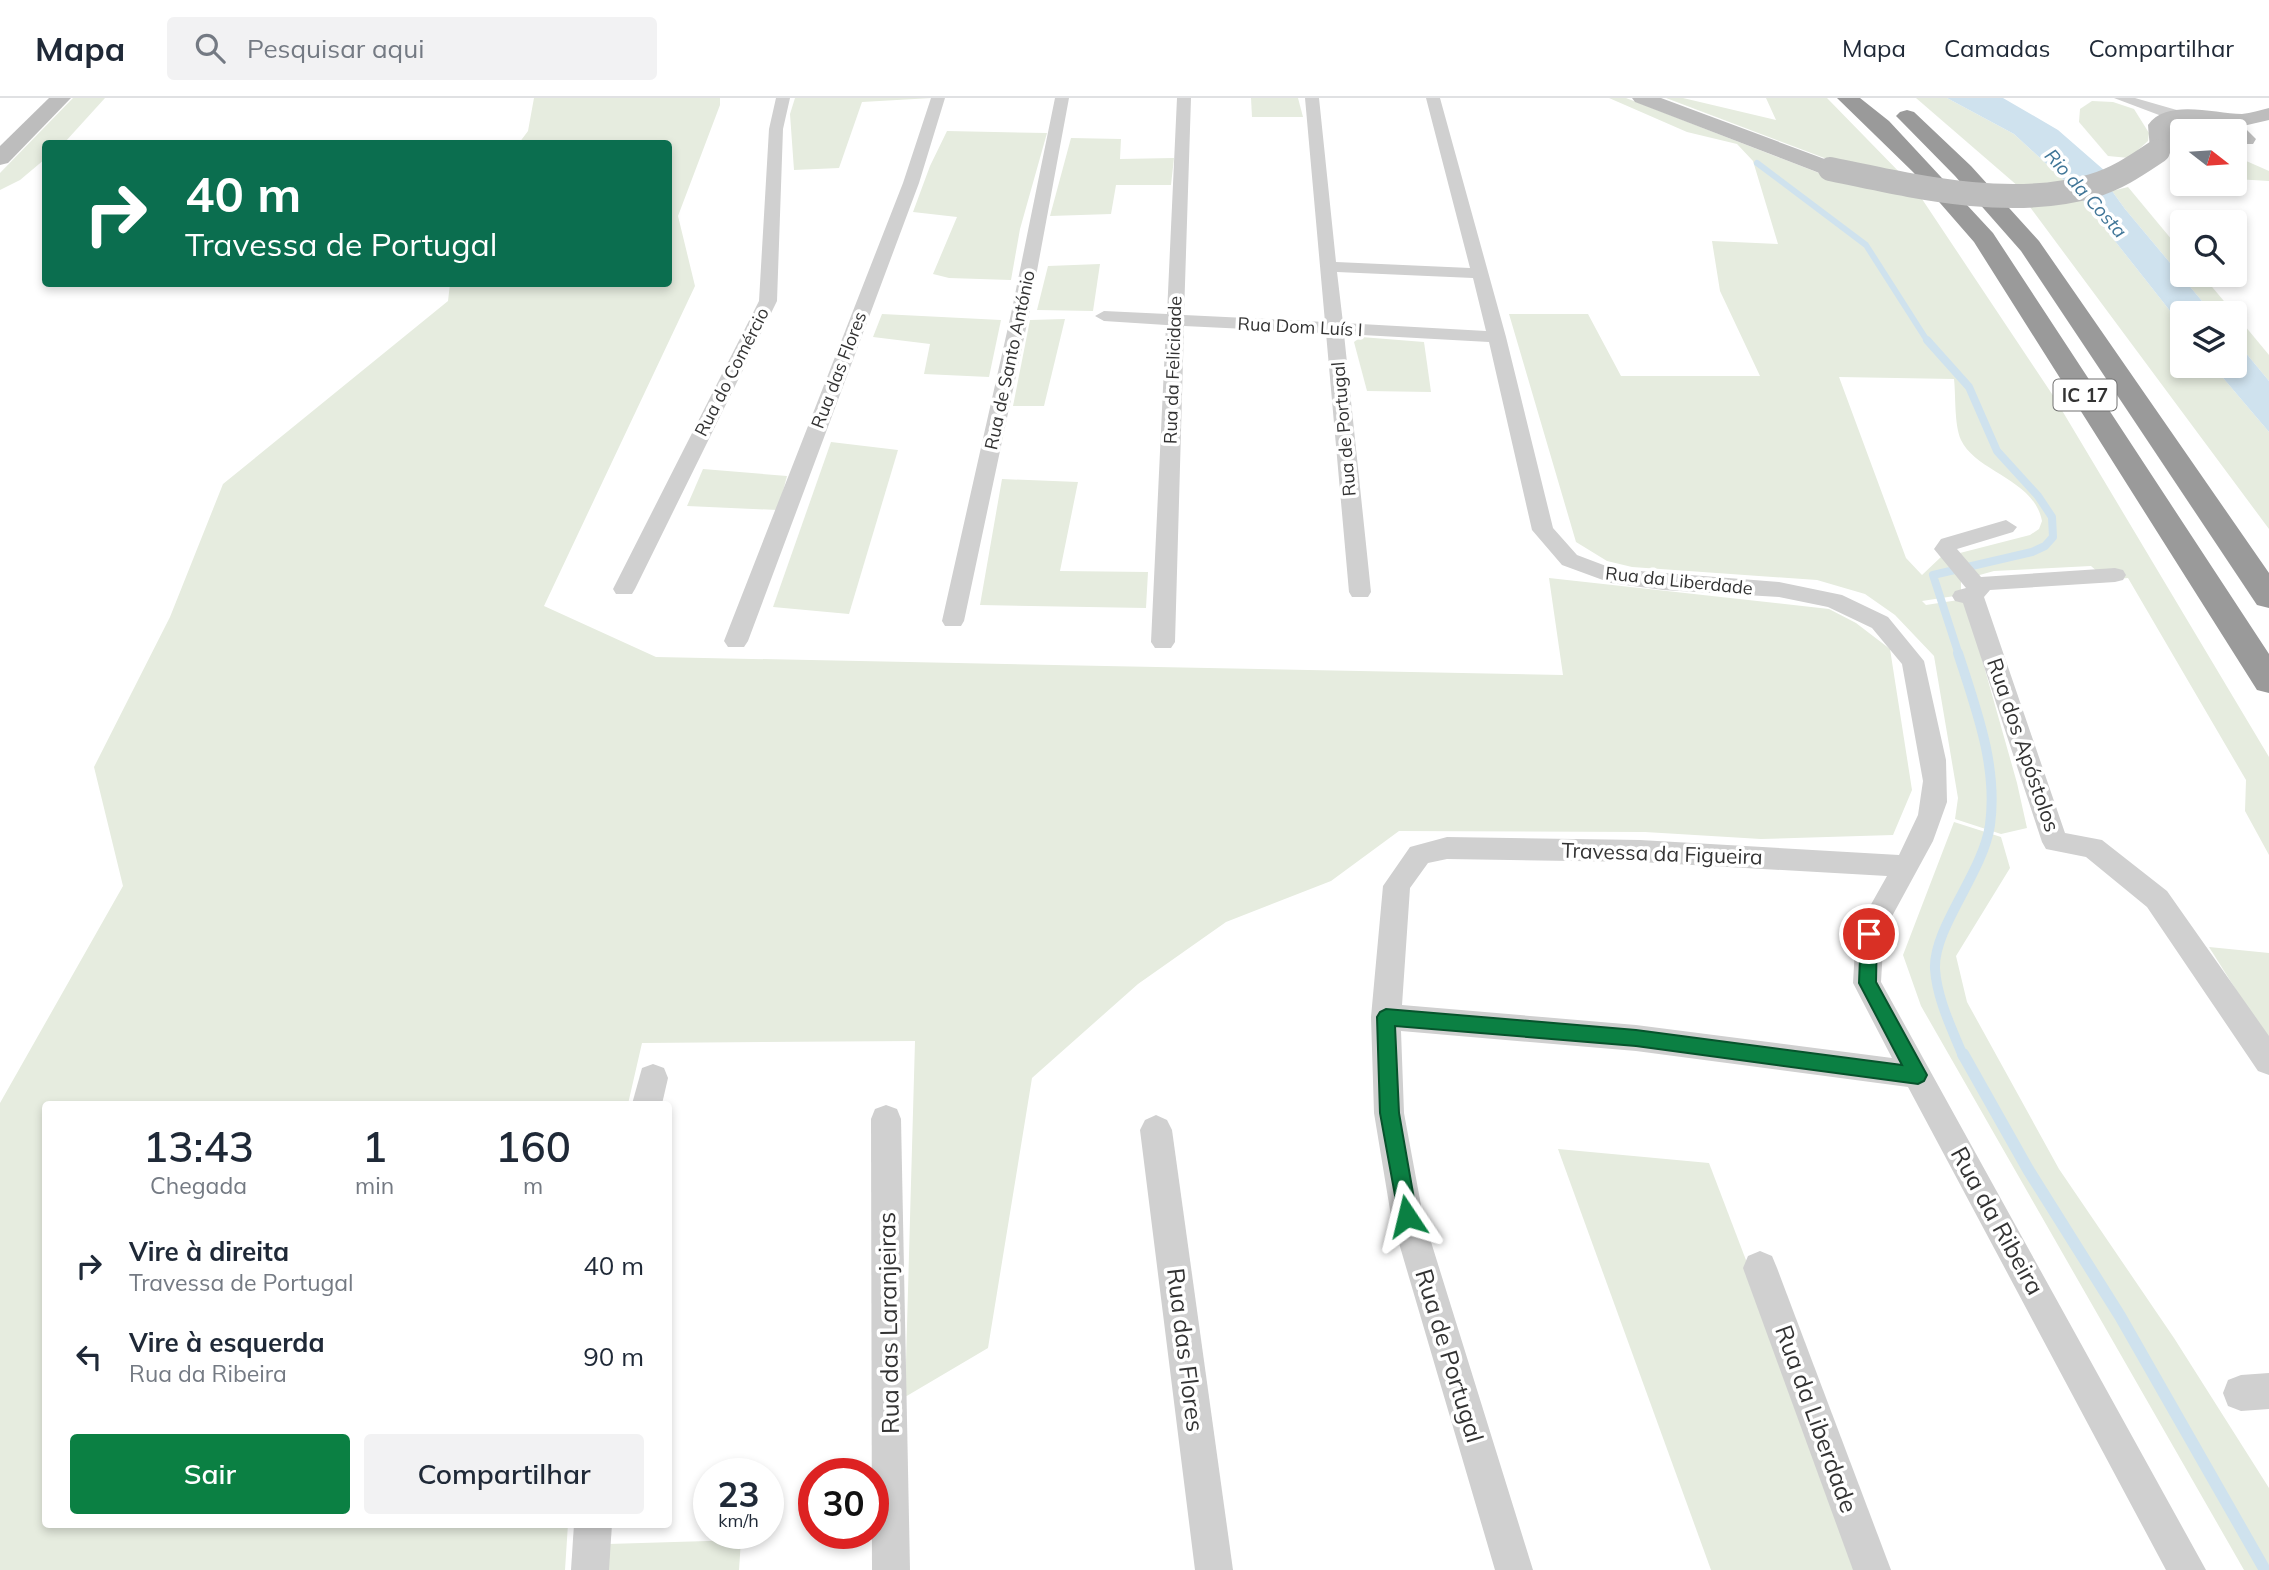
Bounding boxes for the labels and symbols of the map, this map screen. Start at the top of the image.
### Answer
north arrow [2170,119,2247,196]
water label: Rio da Costa [2040,143,2132,243]
street label: Rua de Santo António [979,268,1040,452]
street label: Rua da Felicidade [1158,296,1187,444]
street label: Rua do Comércio [689,303,774,440]
street label: Rua das Flores [806,308,871,432]
street label: Rua Dom Luís I [1237,312,1363,341]
street label: Rua de Portugal [1326,361,1361,497]
road number: IC 17 [2054,380,2116,410]
street label: Rua da Liberdade [1604,561,1754,600]
street label: Rua dos Apóstolos [1982,654,2066,835]
street label: Travessa da Figueira [1561,836,1763,870]
pin [1839,904,1899,964]
street label: Rua da Ribeira [1945,1141,2051,1300]
position arrow [1370,1179,1444,1253]
street label: Rua das Laranjeiras [871,1212,905,1434]
street label: Rua de Portugal [1409,1265,1491,1446]
street label: Rua das Flores [1161,1266,1211,1433]
street label: Rua da Liberdade [1769,1321,1865,1516]
speed limit sign: 30 [798,1458,889,1549]

